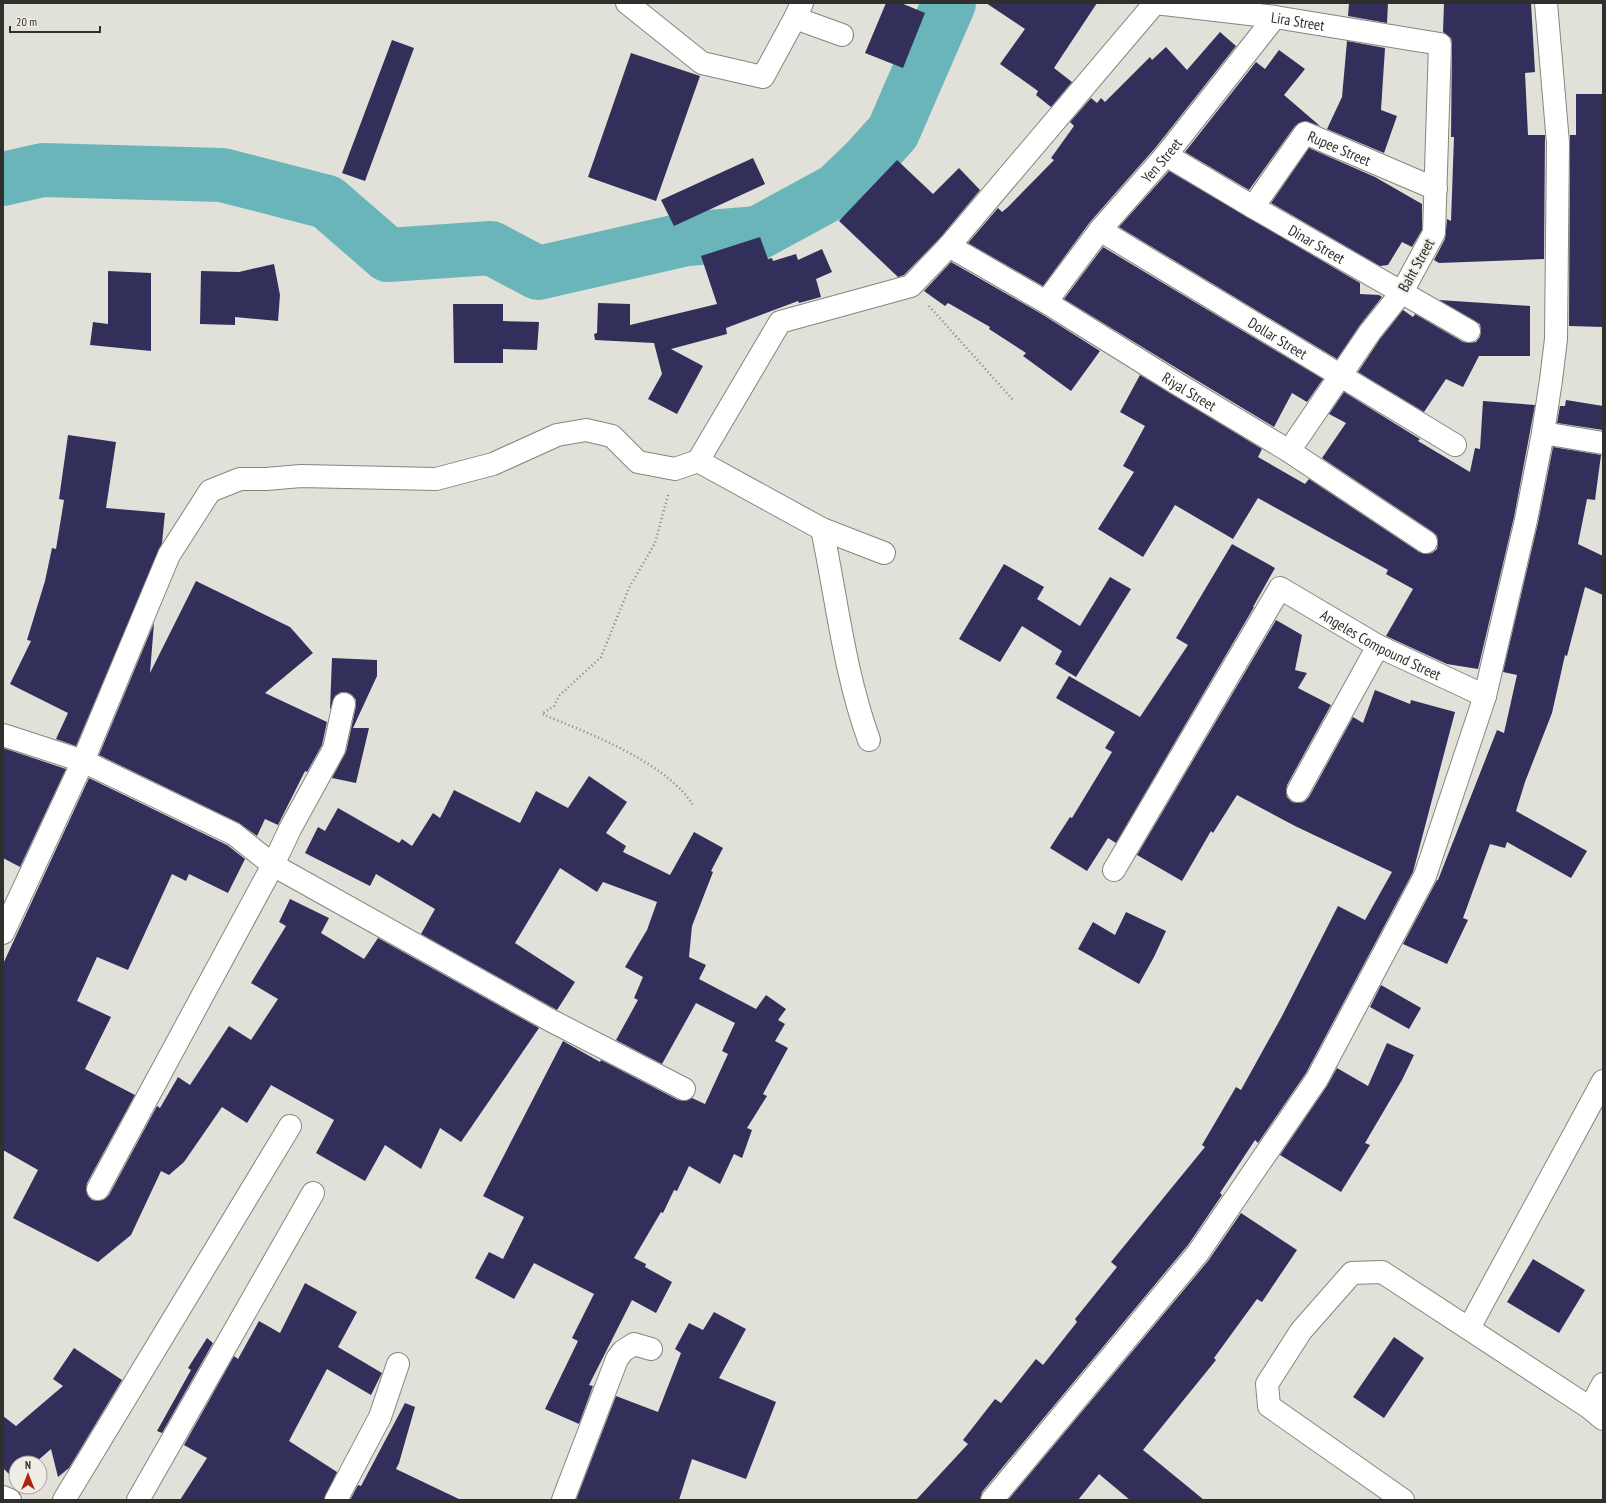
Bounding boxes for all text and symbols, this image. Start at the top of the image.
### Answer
street label: Lira Street [1270,7,1326,34]
scale bar [10,8,100,34]
text: 20 m [16,14,37,29]
street label: Rupee Street [1305,126,1374,170]
street label: Yen Street [1137,134,1186,186]
street label: Dinar Street [1285,220,1349,267]
street label: Baht Street [1394,235,1438,295]
street label: Dollar Street [1245,313,1311,363]
street label: Riyal Street [1159,367,1220,415]
street label: Angeles Compound Street [1317,605,1444,684]
north arrow [8,1455,48,1495]
text: N [25,1458,31,1472]

